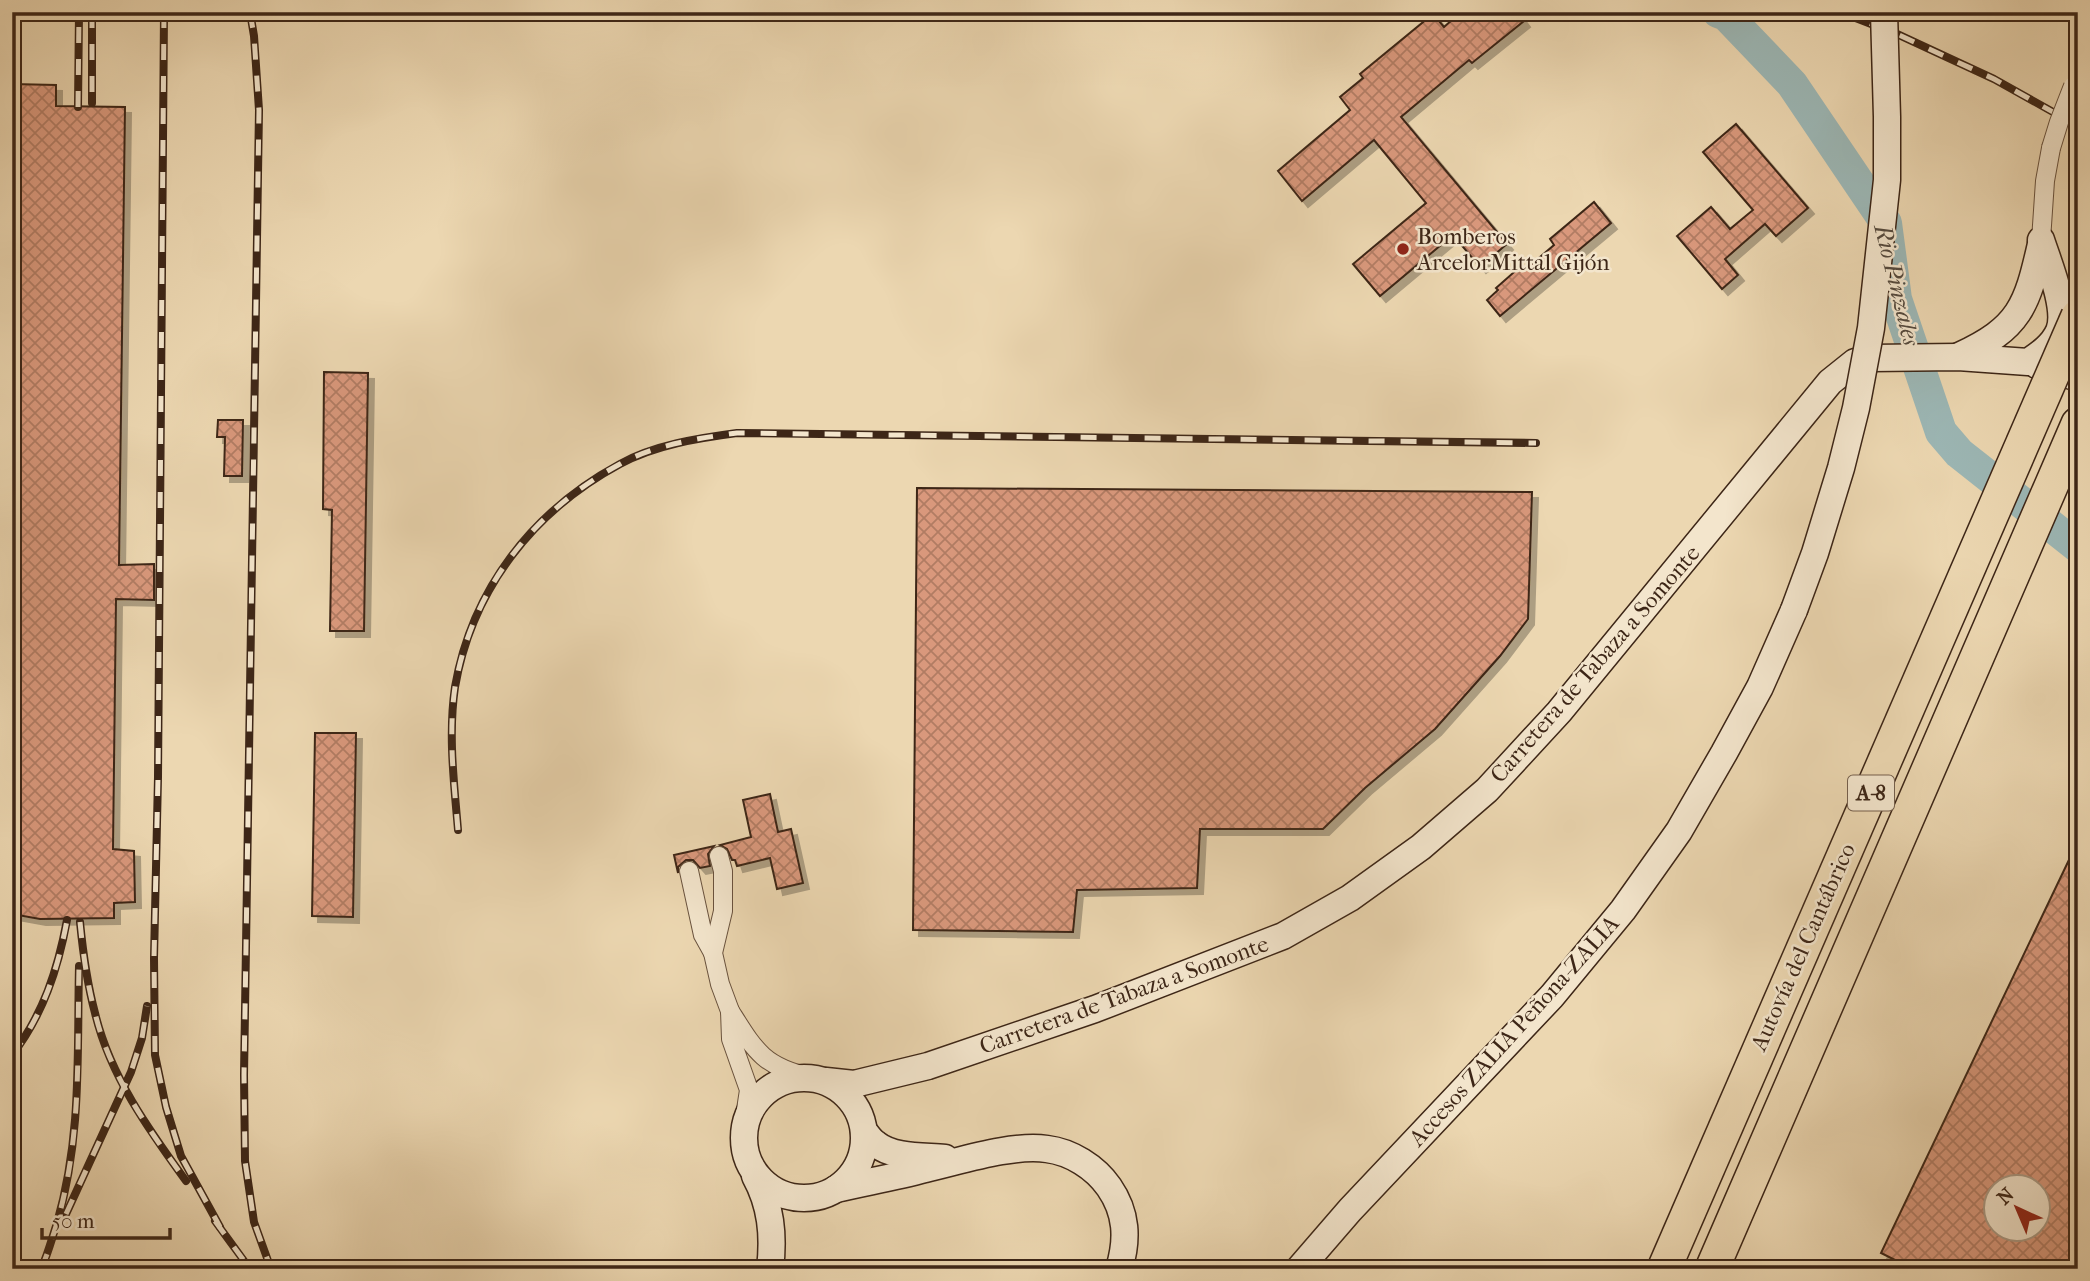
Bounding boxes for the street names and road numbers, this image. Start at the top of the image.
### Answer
street label: Carretera de Tabaza a Somonte [1485,540,1705,788]
road number: A-8 [1848,776,1894,810]
street label: Autovía del Cantábrico [1745,839,1861,1056]
street label: Accesos ZALIA Peñona-ZALIA [1403,909,1625,1153]
street label: Carretera de Tabaza a Somonte [976,930,1272,1060]

